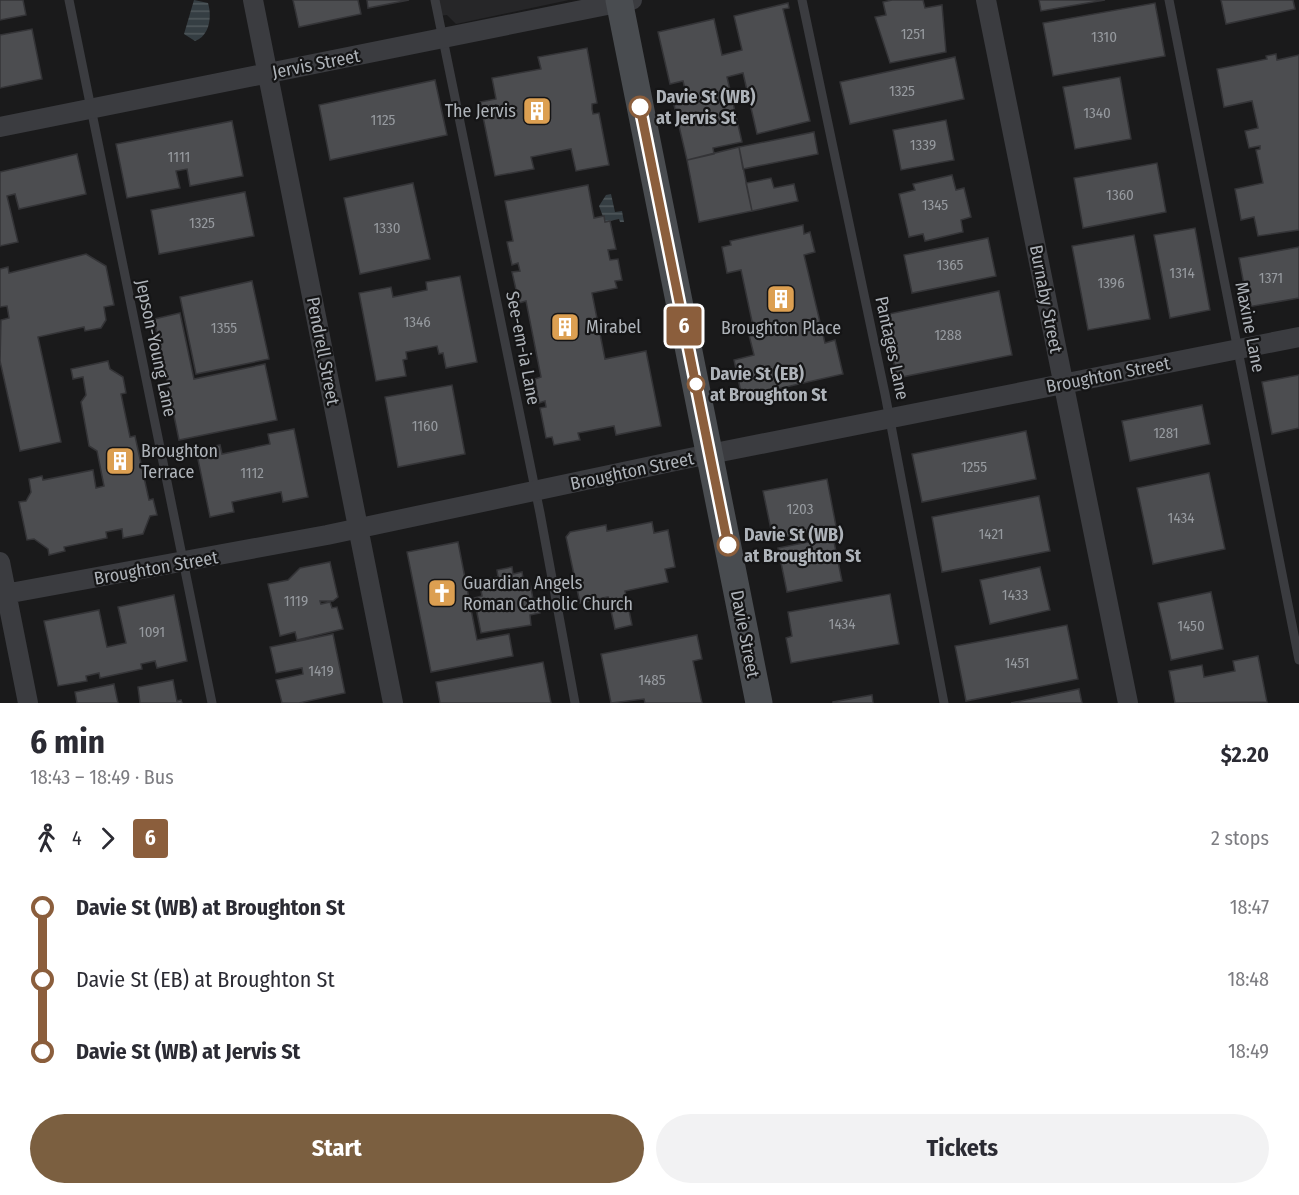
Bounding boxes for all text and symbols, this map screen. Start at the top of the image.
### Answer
house number: 1251 [901,25,925,43]
house number: 1310 [1091,28,1117,46]
street label: Jervis Street [270,45,362,83]
house number: 1325 [889,82,915,100]
place label: Davie St (WB) at Jervis St [656,86,756,129]
building icon: The Jervis [521,95,553,127]
marker: Davie St (WB) at Jervis St [629,96,651,118]
place label: The Jervis [445,100,516,122]
house number: 1340 [1083,104,1111,122]
house number: 1125 [371,111,396,129]
house number: 1339 [910,136,936,154]
house number: 1111 [168,148,190,166]
house number: 1360 [1106,186,1134,204]
house number: 1345 [922,196,948,214]
house number: 1325 [189,214,215,232]
house number: 1330 [373,219,401,237]
street label: Burnaby Street [1025,243,1067,355]
house number: 1365 [937,256,964,274]
house number: 1314 [1169,264,1195,282]
house number: 1371 [1259,269,1283,287]
house number: 1396 [1097,274,1125,292]
street label: Jepson-Young Lane [131,277,181,419]
street label: Maxine Lane [1230,280,1270,374]
building icon: Broughton Place [765,283,797,315]
street label: See-em-ia Lane [501,289,545,407]
street label: Pantages Lane [870,294,914,402]
street label: Pendrell Street [302,295,344,407]
line badge: 6 [664,306,704,346]
building icon: Mirabel [549,311,581,343]
house number: 1346 [403,313,431,331]
text: 6 [679,313,689,339]
place label: Mirabel [586,316,641,338]
place label: Broughton Place [721,317,841,339]
house number: 1355 [211,319,237,337]
house number: 1288 [934,326,962,344]
street label: Broughton Street [1044,352,1172,398]
place label: Davie St (EB) at Broughton St [710,363,828,406]
marker: Davie St (EB) at Broughton St [687,375,705,393]
house number: 1160 [412,417,438,435]
house number: 1281 [1153,424,1179,442]
place label: Broughton Terrace [141,440,218,483]
building icon: Broughton Terrace [104,445,136,477]
street label: Broughton Street [568,447,696,495]
house number: 1255 [961,458,987,476]
house number: 1112 [240,464,264,482]
house number: 1203 [787,500,814,518]
house number: 1434 [1168,509,1194,527]
place label: Davie St (WB) at Broughton St [744,524,862,567]
house number: 1421 [978,525,1004,543]
marker: Davie St (WB) at Broughton St [717,534,739,556]
street label: Broughton Street [92,546,220,590]
place label: Guardian Angels Roman Catholic Church [463,572,633,615]
church icon: Guardian Angels Roman Catholic Church [426,577,458,609]
house number: 1433 [1002,586,1028,604]
street label: Davie Street [726,588,764,680]
house number: 1119 [284,592,308,610]
house number: 1434 [829,615,855,633]
house number: 1450 [1177,617,1205,635]
house number: 1091 [139,623,165,641]
house number: 1451 [1005,654,1029,672]
house number: 1419 [308,662,334,680]
house number: 1485 [638,671,666,689]
text: 6 min [30,722,105,762]
text: $2.20 [1221,741,1269,768]
text: 18:43 – 18:49 · Bus [30,765,174,789]
icon: walk [30,822,63,855]
icon: forward [91,822,124,855]
text: 6 [145,825,156,851]
text: 4 [72,826,82,850]
text: 2 stops [1211,826,1269,850]
text: Davie St (WB) at Broughton St [76,894,345,921]
text: 18:47 [1230,895,1269,919]
text: Davie St (EB) at Broughton St [76,966,335,993]
text: 18:48 [1227,967,1269,991]
text: Davie St (WB) at Jervis St [76,1038,300,1065]
text: 18:49 [1228,1039,1269,1063]
button: Start [30,1114,644,1183]
button: Tickets [656,1114,1269,1183]

